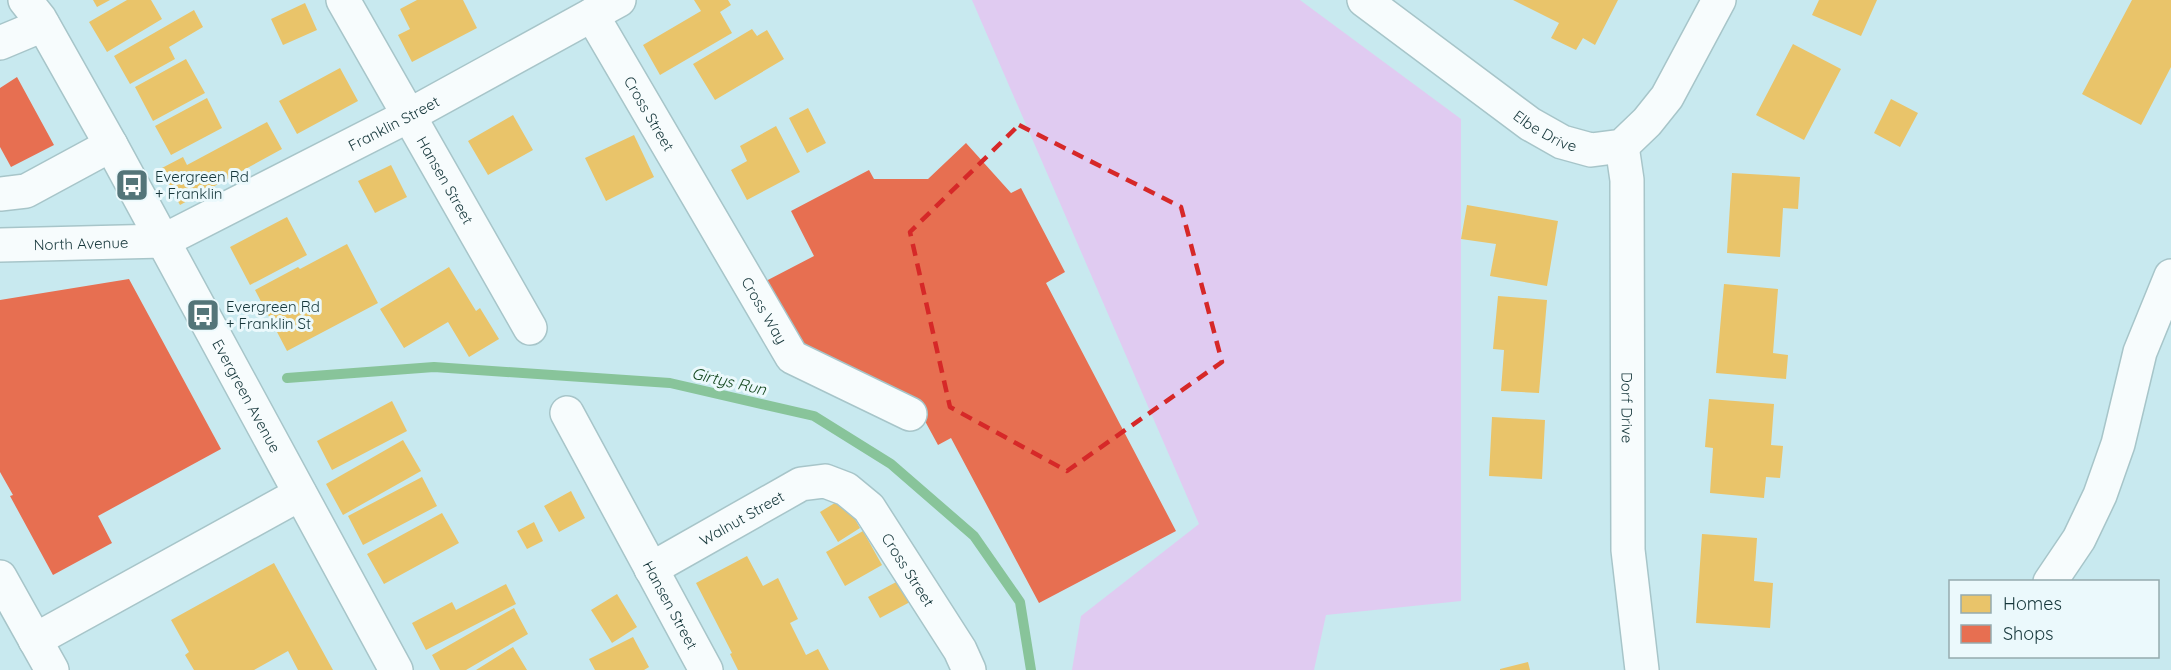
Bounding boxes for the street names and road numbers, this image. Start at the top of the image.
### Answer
street label: Cross Street [620,73,679,154]
street label: Franklin Street [345,91,442,155]
street label: Elbe Drive [1510,106,1579,155]
street label: Hansen Street [413,133,478,227]
street label: North Avenue [33,232,129,254]
street label: Cross Way [738,273,792,347]
street label: Evergreen Avenue [209,336,285,456]
street label: Dorf Drive [1618,372,1637,443]
street label: Walnut Street [696,486,787,549]
street label: Cross Street [878,529,939,610]
street label: Hansen Street [639,557,702,652]

